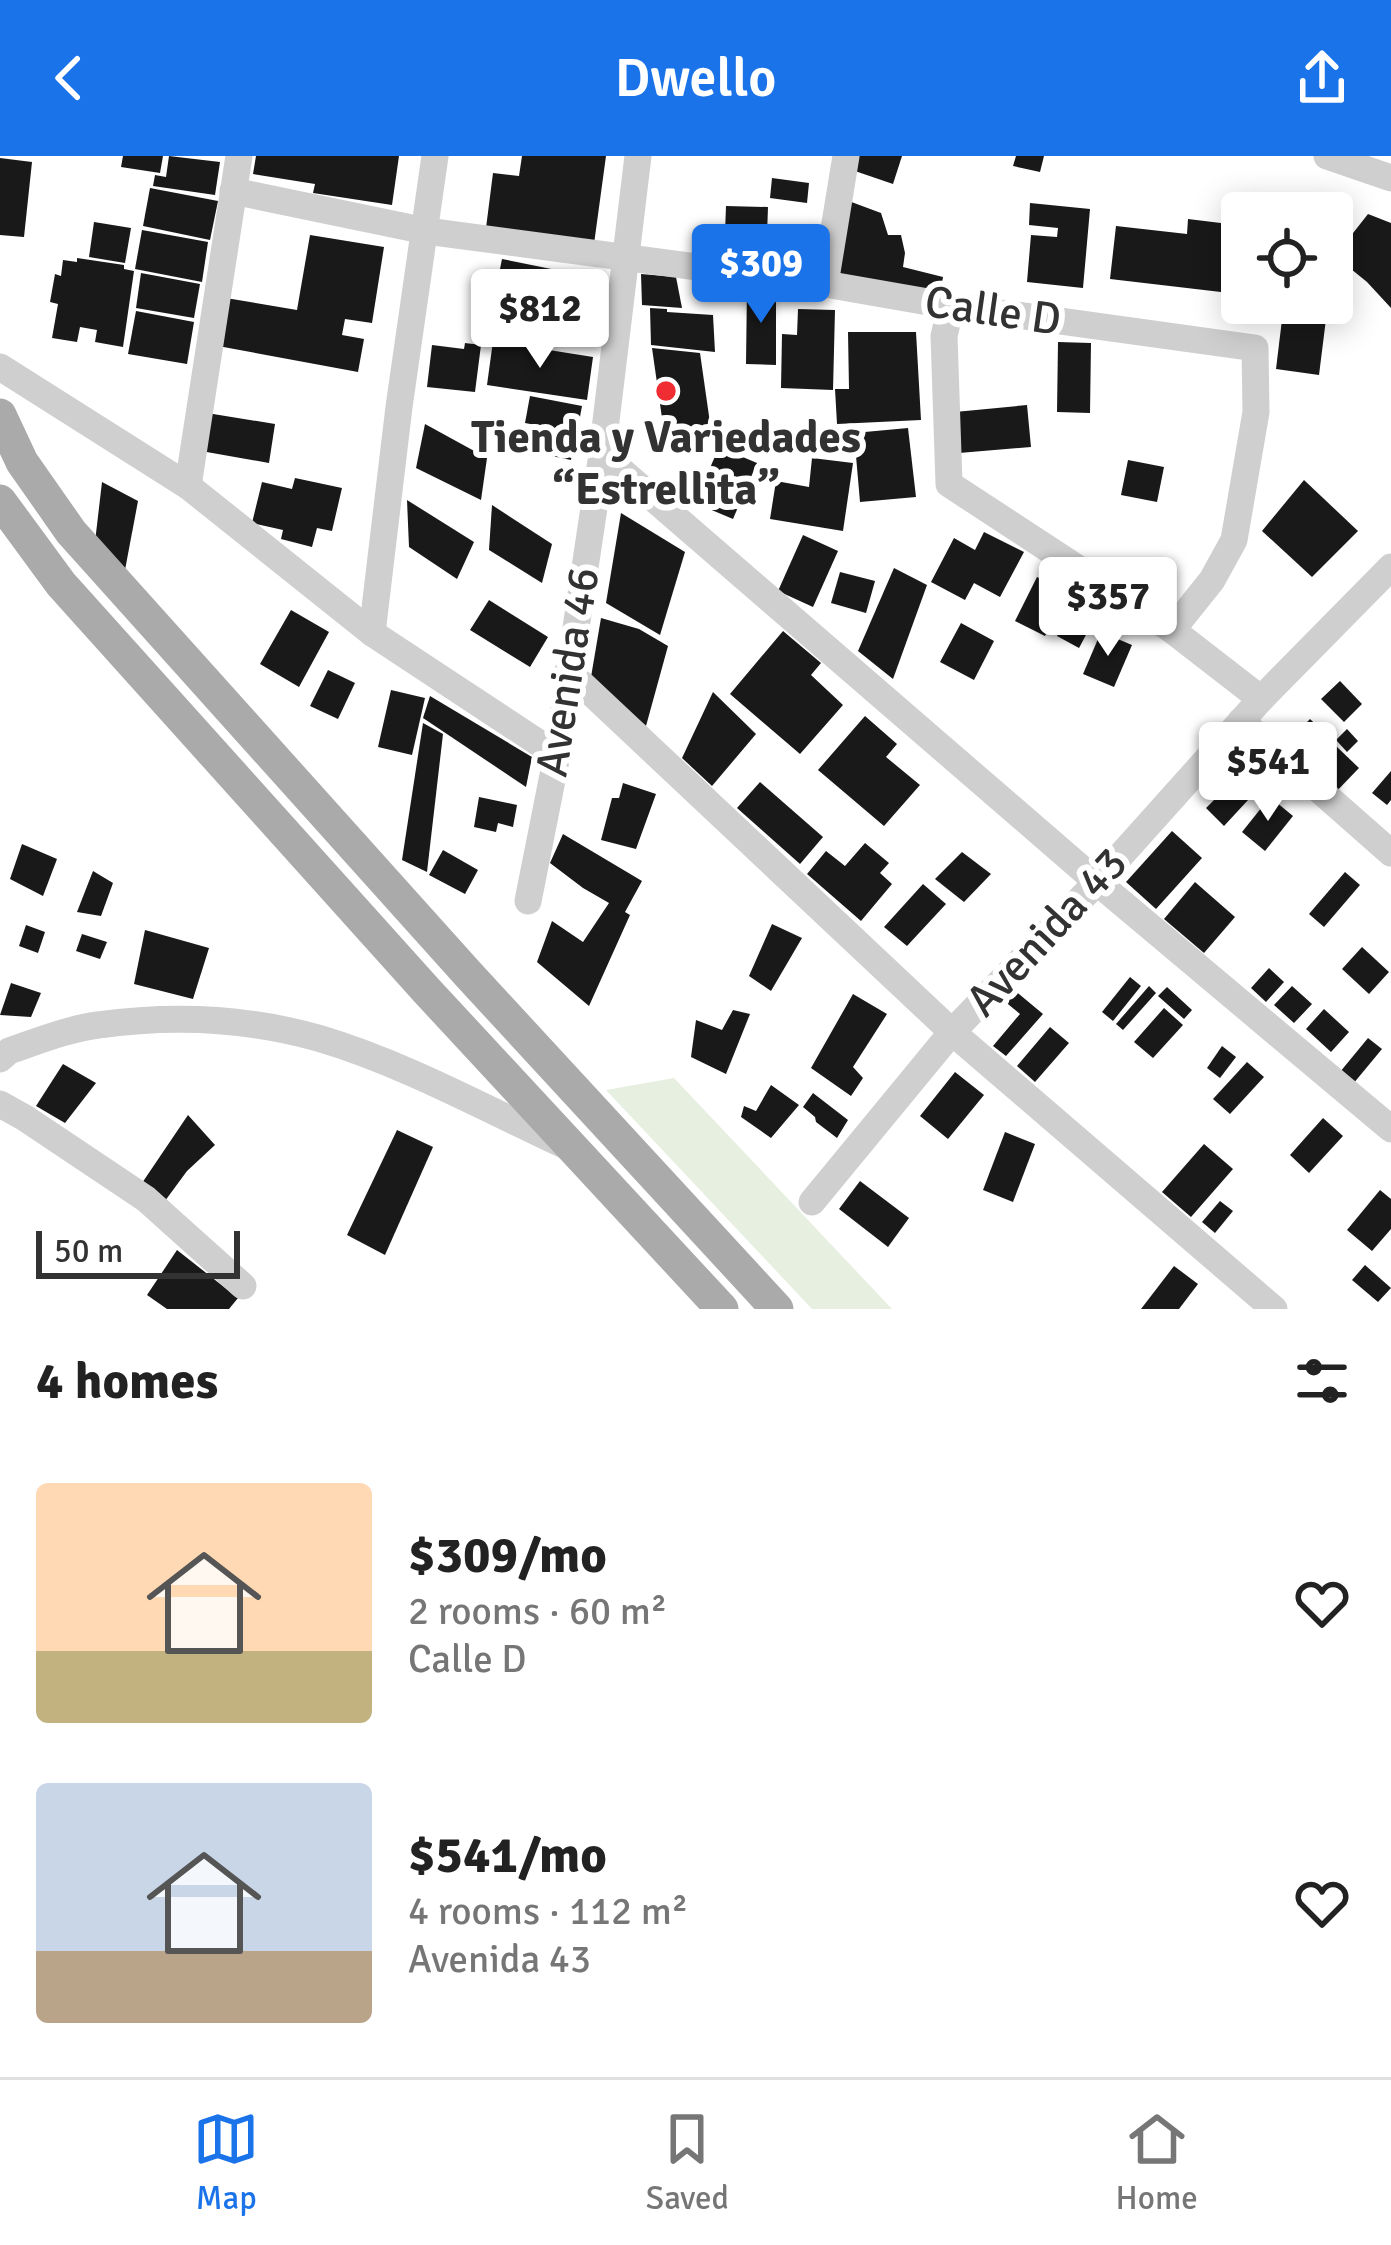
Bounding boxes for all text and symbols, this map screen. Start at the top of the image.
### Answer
icon: back [36,45,102,111]
text: Dwello [615,45,776,112]
icon: share [1289,45,1355,111]
map controls [1221,192,1353,324]
button: locate [1221,192,1353,324]
pin: $309 [690,224,832,326]
text: $309 [719,239,803,287]
pin: $812 [469,269,611,371]
street label: Calle D [921,274,1065,348]
text: $812 [498,284,582,332]
marker: Tienda y Variedades “Estrellita” [653,378,679,404]
place label: Tienda y Variedades “Estrellita” [471,410,861,517]
pin: $357 [1037,557,1179,659]
street label: Avenida 46 [524,563,612,781]
text: $357 [1066,572,1150,620]
pin: $541 [1197,722,1339,824]
text: $541 [1226,737,1310,785]
street label: Avenida 43 [955,836,1139,1028]
scale bar [36,1225,240,1278]
text: 50 m [54,1231,123,1272]
icon: filters [1289,1348,1355,1414]
text: 4 homes [36,1350,218,1413]
text: $309/mo [408,1524,607,1587]
icon: home [132,1531,276,1675]
icon: heart [1289,1570,1355,1636]
text: 2 rooms · 60 m² [408,1587,667,1635]
text: Calle D [408,1635,527,1683]
text: $541/mo [408,1824,607,1887]
icon: home [132,1831,276,1975]
icon: heart [1289,1870,1355,1936]
text: 4 rooms · 112 m² [408,1887,688,1935]
text: Avenida 43 [408,1935,591,1983]
tab: Map [193,2106,259,2219]
tab: Saved [646,2106,729,2219]
tab: Home [1115,2106,1198,2219]

